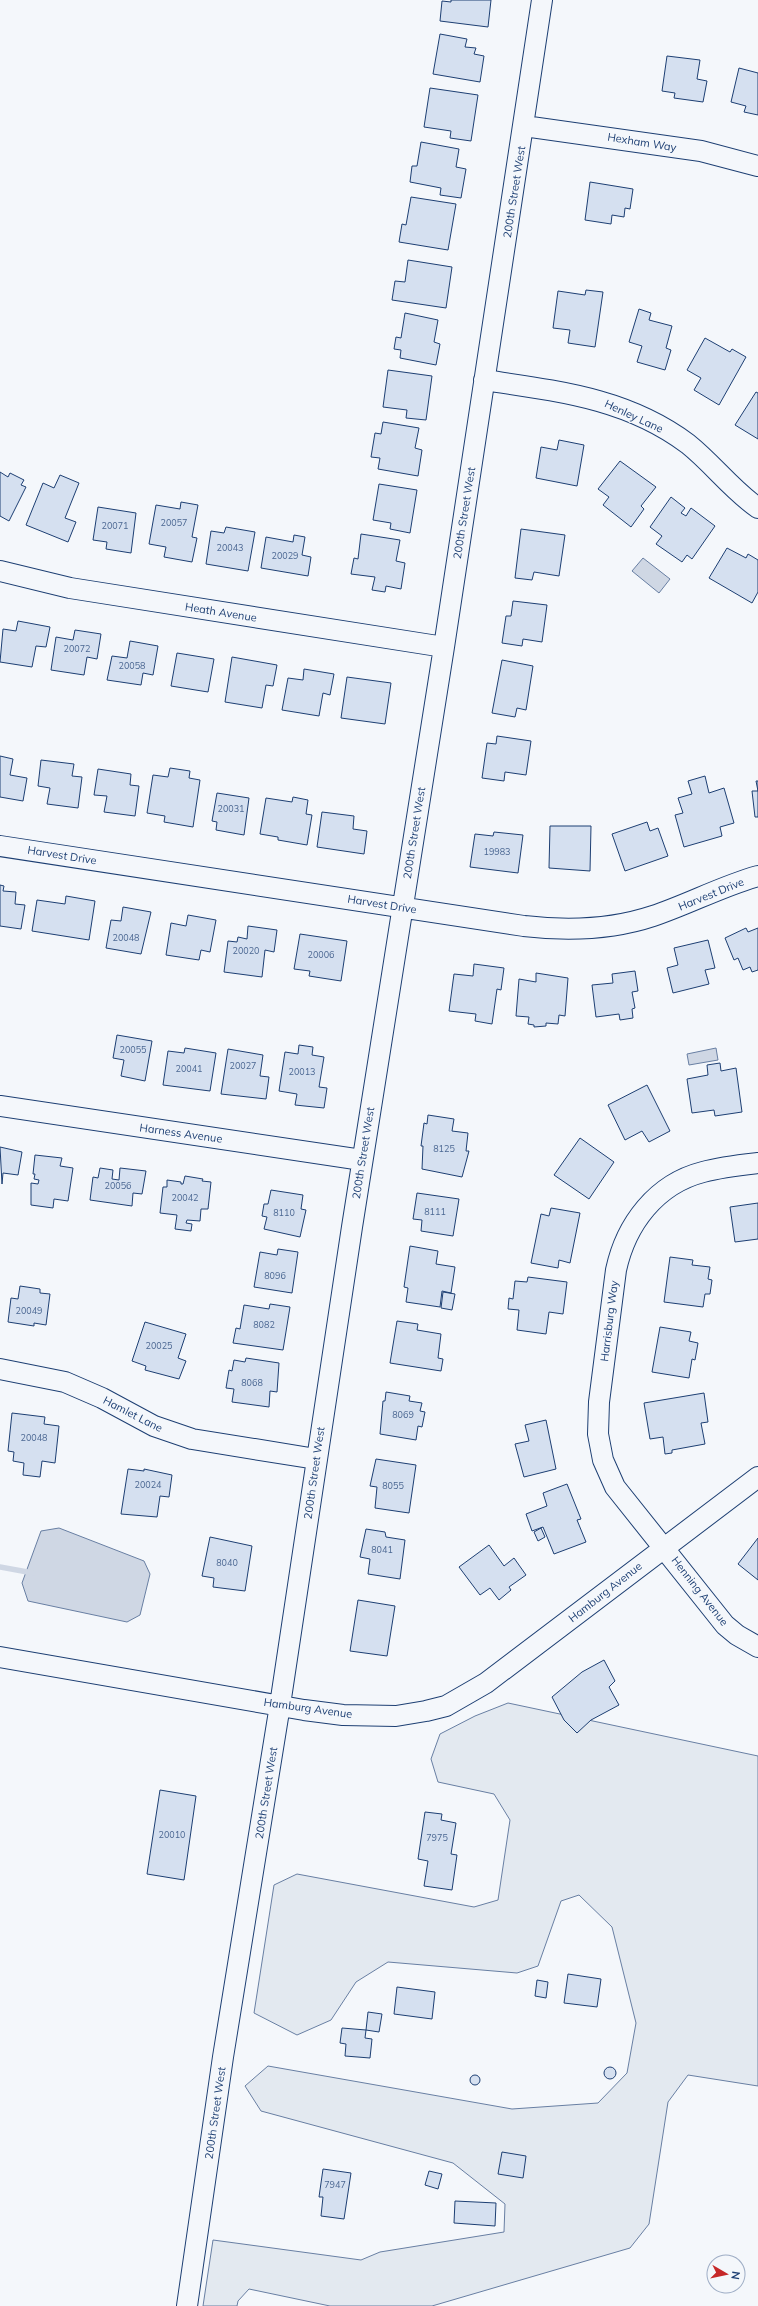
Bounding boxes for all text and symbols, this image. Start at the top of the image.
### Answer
street label: Hexham Way [606,130,678,154]
street label: 200th Street West [500,145,528,239]
street label: Henley Lane [602,396,666,436]
street label: 200th Street West [450,466,478,560]
house number: 20057 [160,517,188,528]
house number: 20071 [101,520,129,531]
house number: 20043 [216,542,244,553]
house number: 20029 [271,550,299,561]
street label: Heath Avenue [184,599,258,625]
house number: 20072 [63,643,91,654]
house number: 20058 [118,660,146,671]
street label: 200th Street West [400,786,428,880]
house number: 20031 [217,803,245,814]
street label: Harvest Drive [26,843,98,867]
house number: 19983 [483,846,511,857]
street label: Harvest Drive [676,874,746,914]
street label: Harvest Drive [346,892,418,916]
house number: 20048 [112,932,140,943]
house number: 20020 [232,945,260,956]
house number: 20006 [307,949,335,960]
house number: 20055 [119,1044,147,1055]
house number: 20027 [229,1060,257,1071]
house number: 20041 [175,1063,203,1074]
house number: 20013 [288,1066,316,1077]
street label: 200th Street West [349,1106,377,1200]
street label: Harness Avenue [139,1120,223,1146]
house number: 8125 [433,1143,455,1154]
house number: 20056 [104,1180,132,1191]
house number: 20042 [171,1192,199,1203]
house number: 8111 [424,1206,446,1217]
house number: 8110 [273,1207,295,1218]
house number: 8096 [264,1270,286,1281]
street label: Harrisburg Way [597,1280,621,1362]
house number: 20049 [15,1305,43,1316]
house number: 8082 [253,1319,275,1330]
house number: 20025 [145,1340,173,1351]
house number: 8068 [241,1377,263,1388]
street label: Hamlet Lane [101,1393,165,1435]
house number: 8069 [392,1409,414,1420]
street label: 200th Street West [301,1426,327,1520]
house number: 20048 [20,1432,48,1443]
house number: 20024 [134,1479,162,1490]
house number: 8055 [382,1480,404,1491]
house number: 8041 [371,1544,393,1555]
street label: Henning Avenue [669,1554,731,1628]
house number: 8040 [216,1557,238,1568]
street label: Hamburg Avenue [565,1559,645,1625]
street label: Hamburg Avenue [263,1695,353,1721]
street label: 200th Street West [252,1746,280,1840]
house number: 20010 [158,1829,186,1840]
house number: 7975 [426,1832,448,1843]
street label: 200th Street West [202,2066,228,2160]
house number: 7947 [324,2179,346,2190]
north arrow [706,2254,746,2294]
text: N [728,2270,743,2281]

